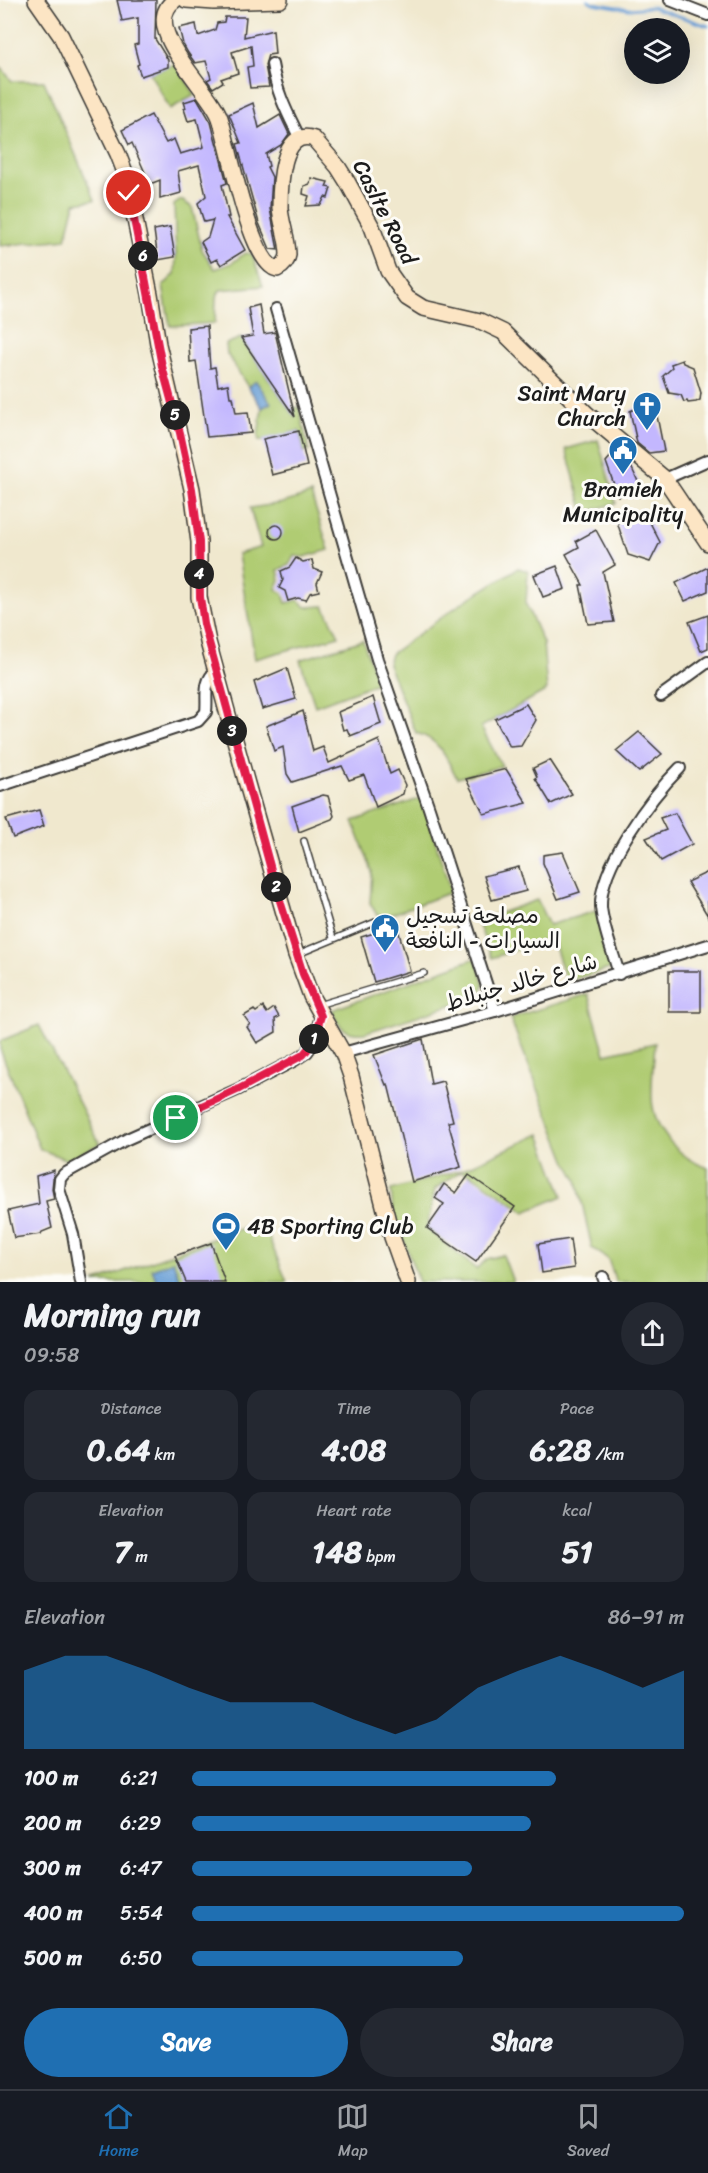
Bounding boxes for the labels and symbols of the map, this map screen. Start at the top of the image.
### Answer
street label: Caslte Road [342,152,429,273]
pin [103,167,154,218]
pin: 6 [128,241,158,271]
place label: Saint Mary Church [518,374,627,438]
church icon: Saint Mary Church [631,390,663,432]
pin: 5 [160,400,190,430]
public building icon: Bramieh Municipality [607,434,639,476]
place label: Bramieh Municipality [563,470,684,534]
pin: 4 [184,559,214,589]
pin: 3 [217,716,247,746]
pin: 2 [261,872,291,902]
place label: مصلحة تسجيل السيارات - النافعة [406,896,560,960]
public building icon: مصلحة تسجيل السيارات - النافعة [369,912,401,954]
street label: شارع خالد جنبلاط [440,942,602,1022]
pin: 1 [299,1024,329,1054]
pin [150,1092,201,1143]
place label: 4B Sporting Club [247,1207,413,1246]
sports icon: 4B Sporting Club [210,1210,242,1252]

